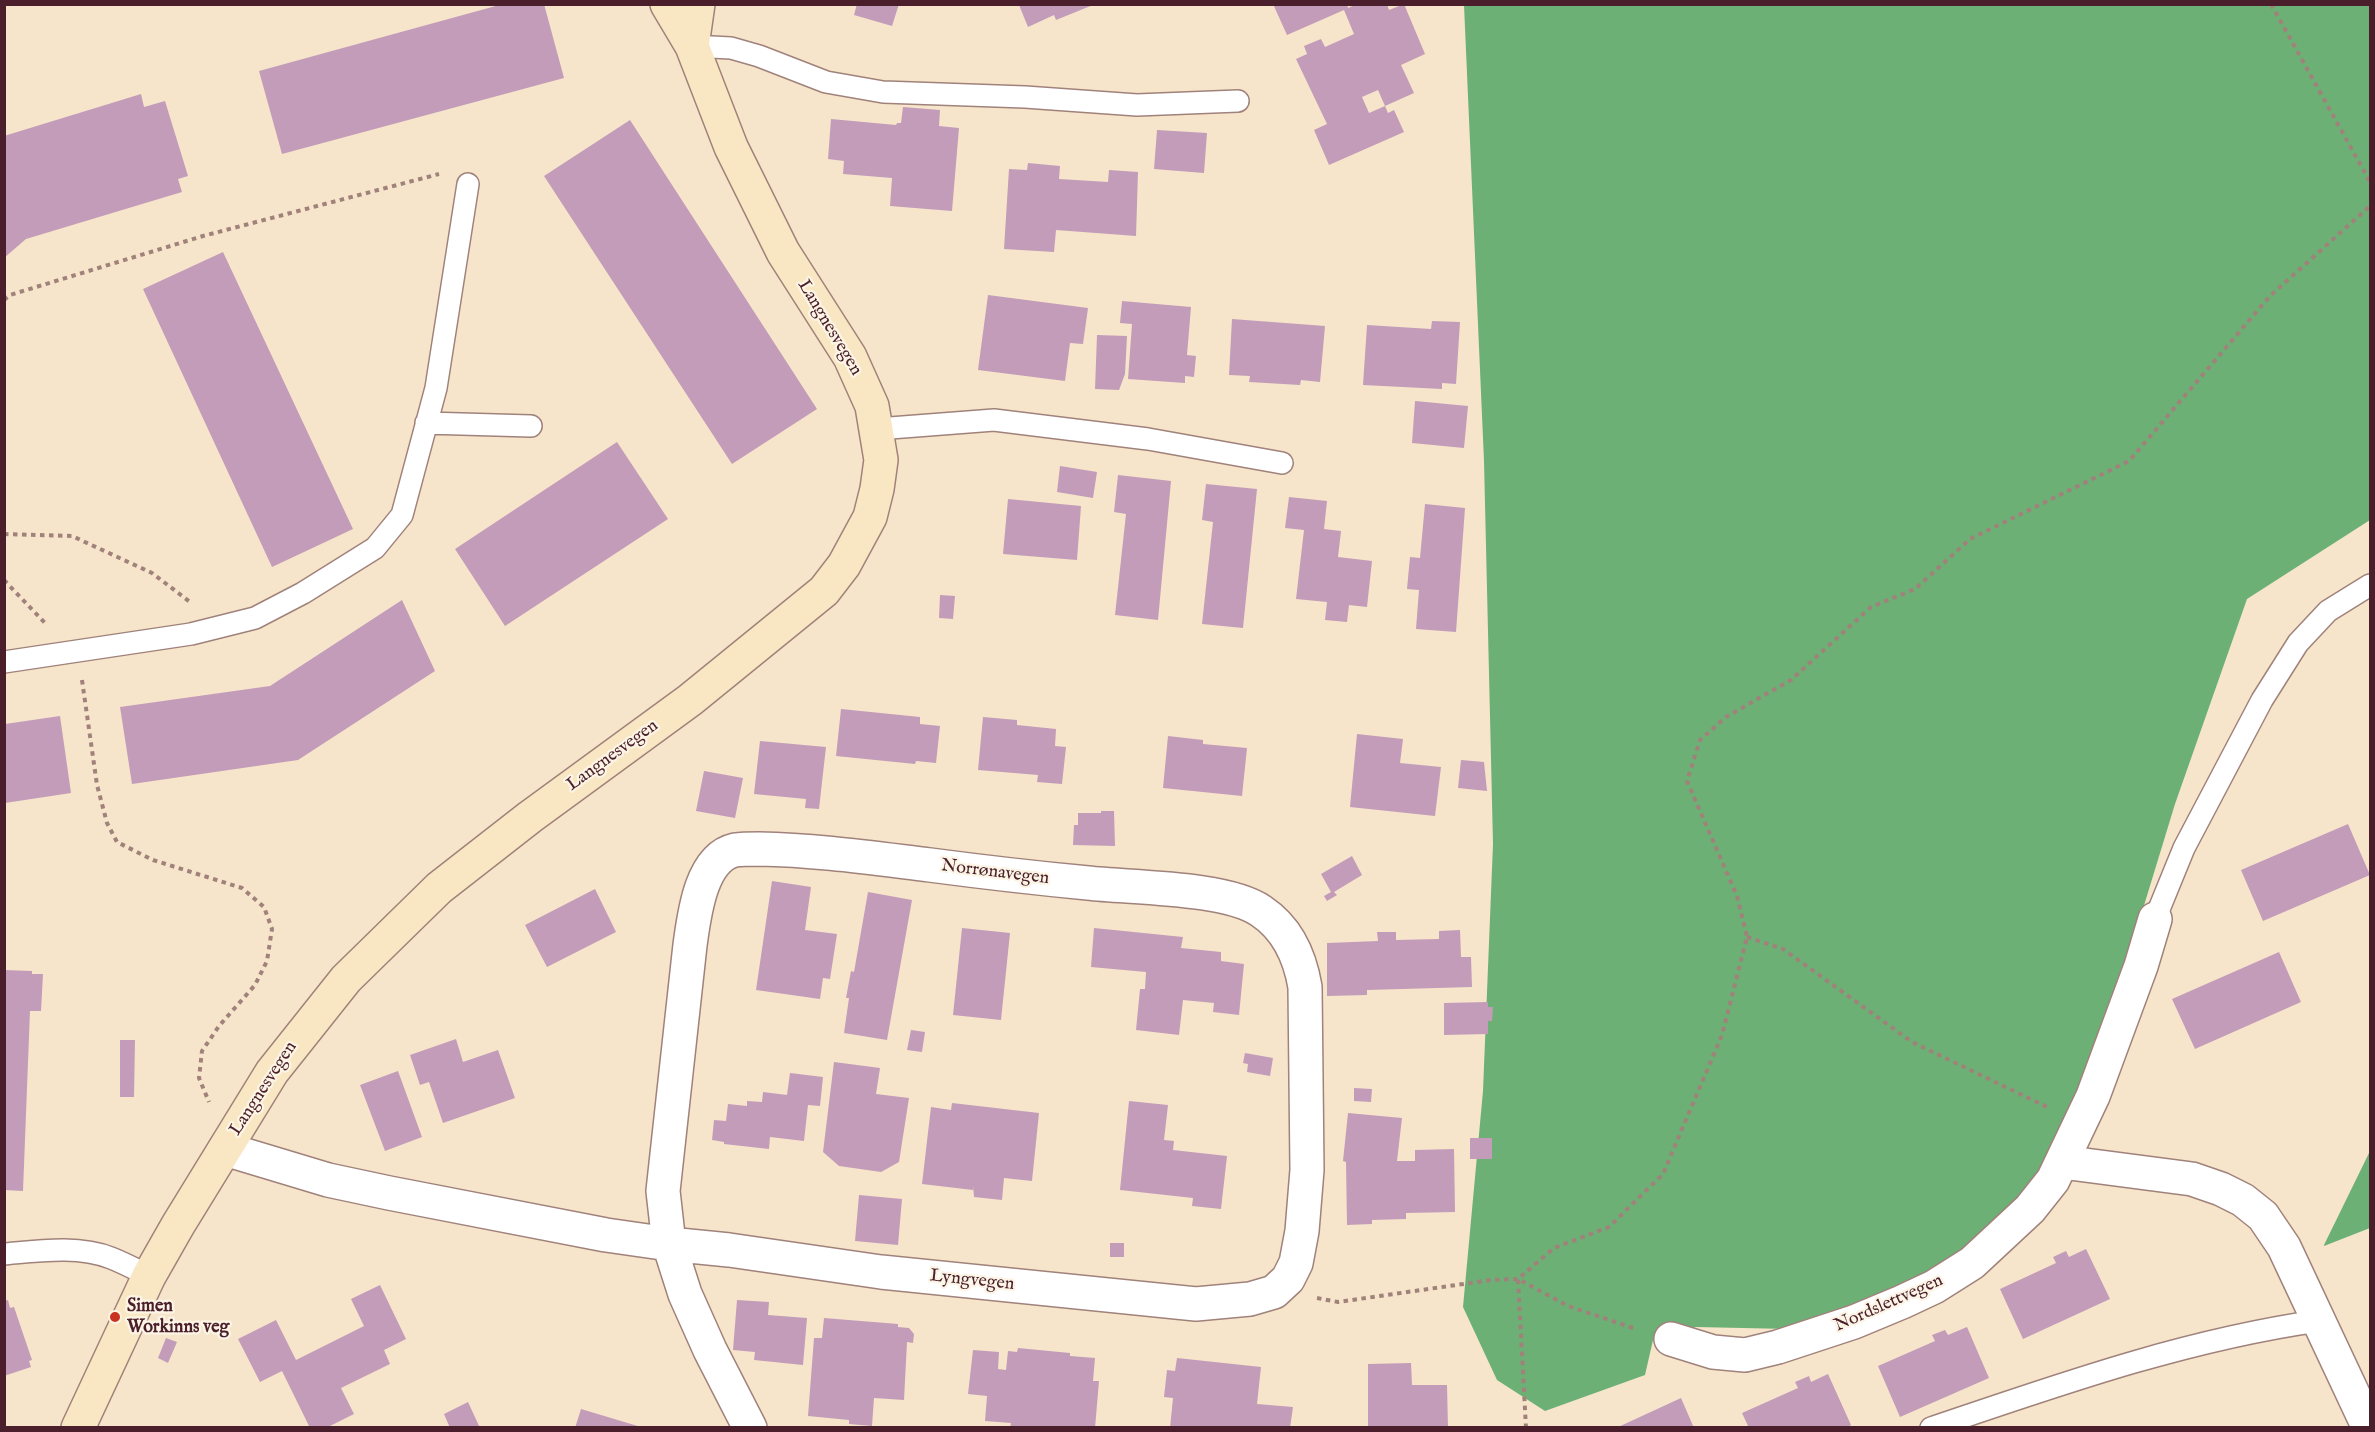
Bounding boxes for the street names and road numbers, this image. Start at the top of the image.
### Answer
street label: Langnesvegen [792,276,866,380]
street label: Langnesvegen [563,716,663,796]
street label: Norrønavegen [940,856,1050,890]
street label: Langnesvegen [226,1038,302,1140]
street label: Lyngvegen [929,1266,1015,1296]
street label: Nordslettvegen [1831,1270,1947,1338]

